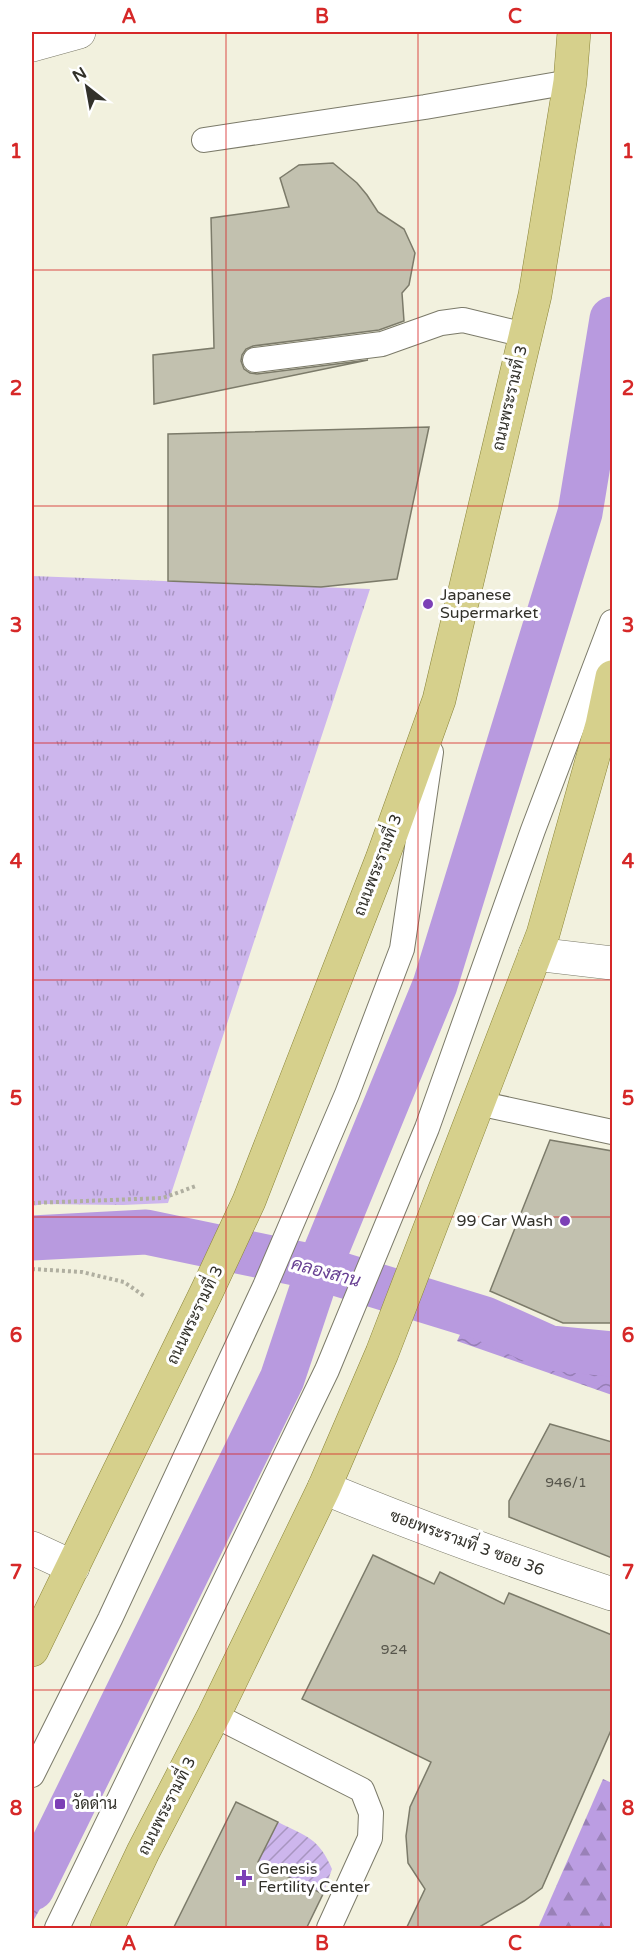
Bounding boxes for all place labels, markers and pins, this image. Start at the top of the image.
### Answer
place label: Japanese Supermarket [440,585,538,623]
marker: Japanese Supermarket [421,597,435,611]
place label: 99 Car Wash [456,1211,553,1231]
marker: 99 Car Wash [558,1214,572,1228]
place label: วัดด่าน [72,1793,117,1814]
marker: วัดด่าน [53,1797,67,1811]
place label: Genesis Fertility Center [258,1859,371,1897]
marker: Genesis Fertility Center [235,1869,253,1887]

